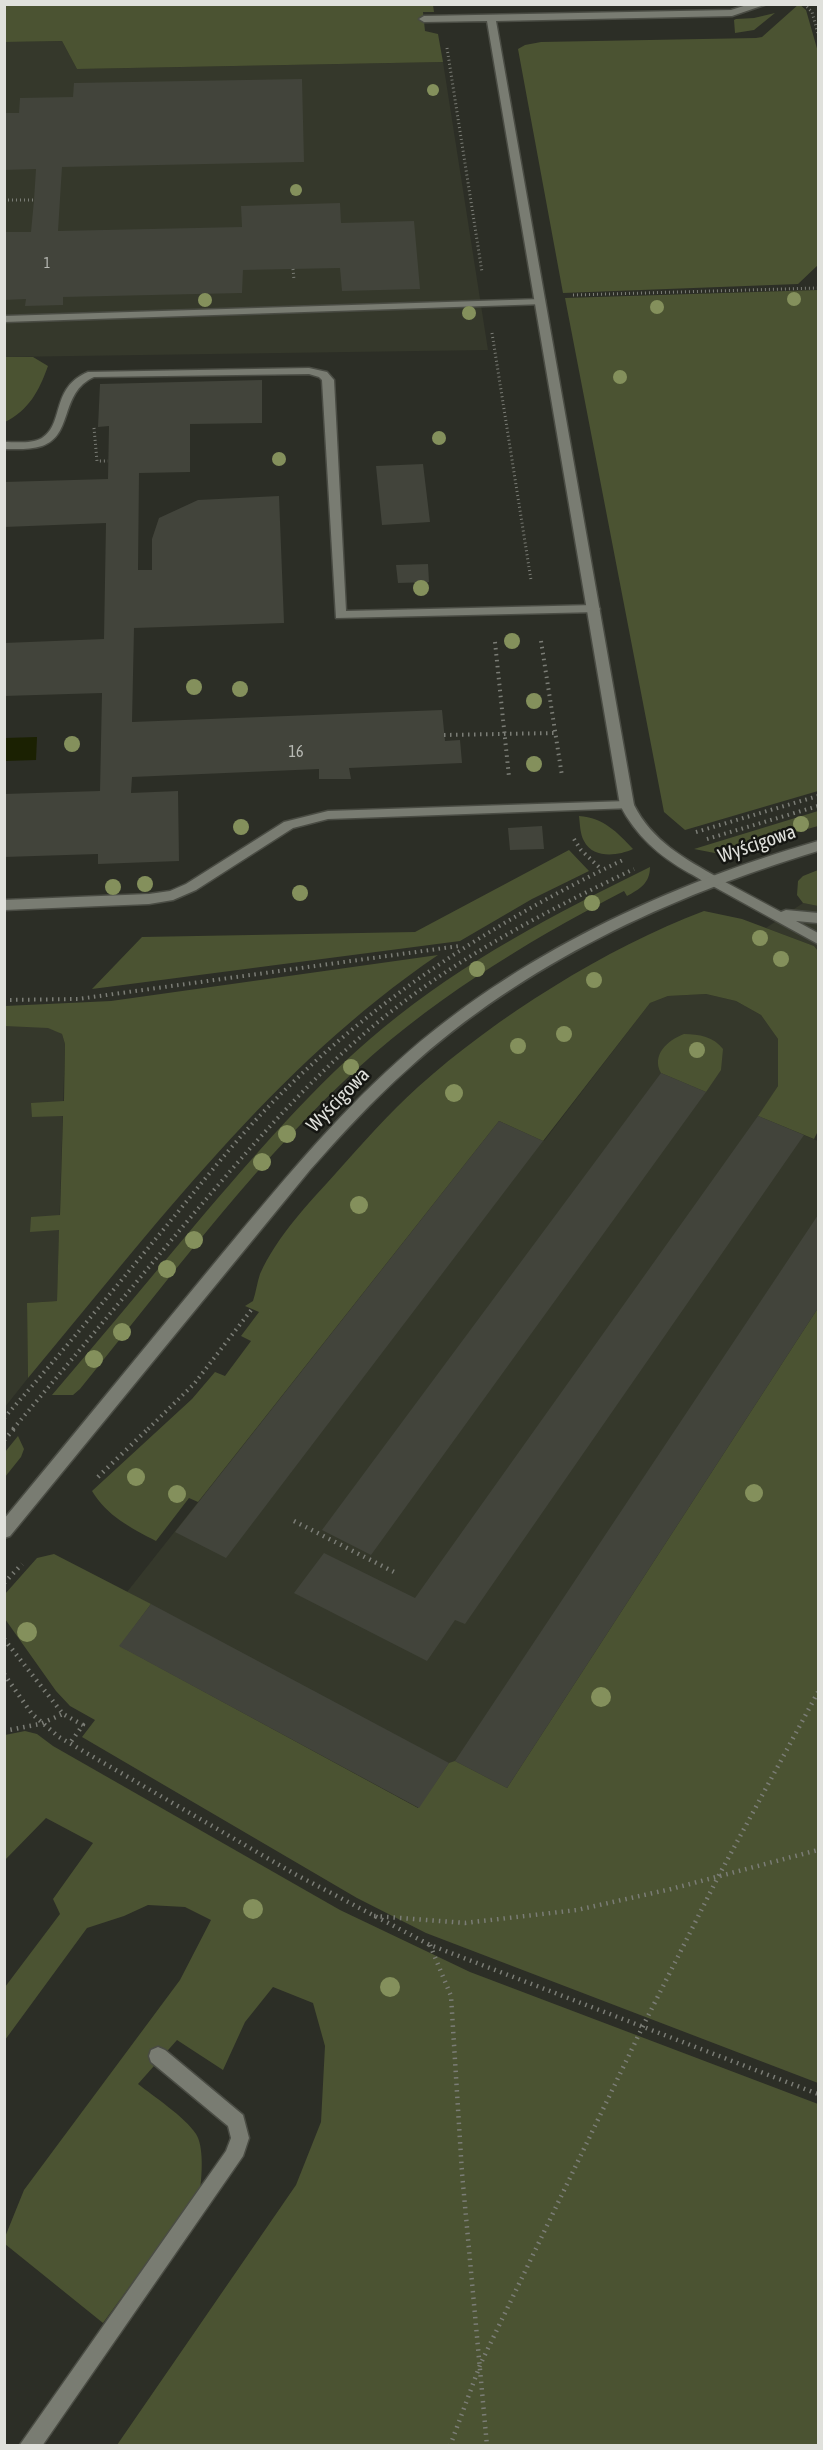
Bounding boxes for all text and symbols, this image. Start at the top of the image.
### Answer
house number: 1 [44,256,50,272]
house number: 16 [288,742,304,762]
street label: Wyścigowa [715,820,799,868]
street label: Wyścigowa [301,1063,375,1137]

